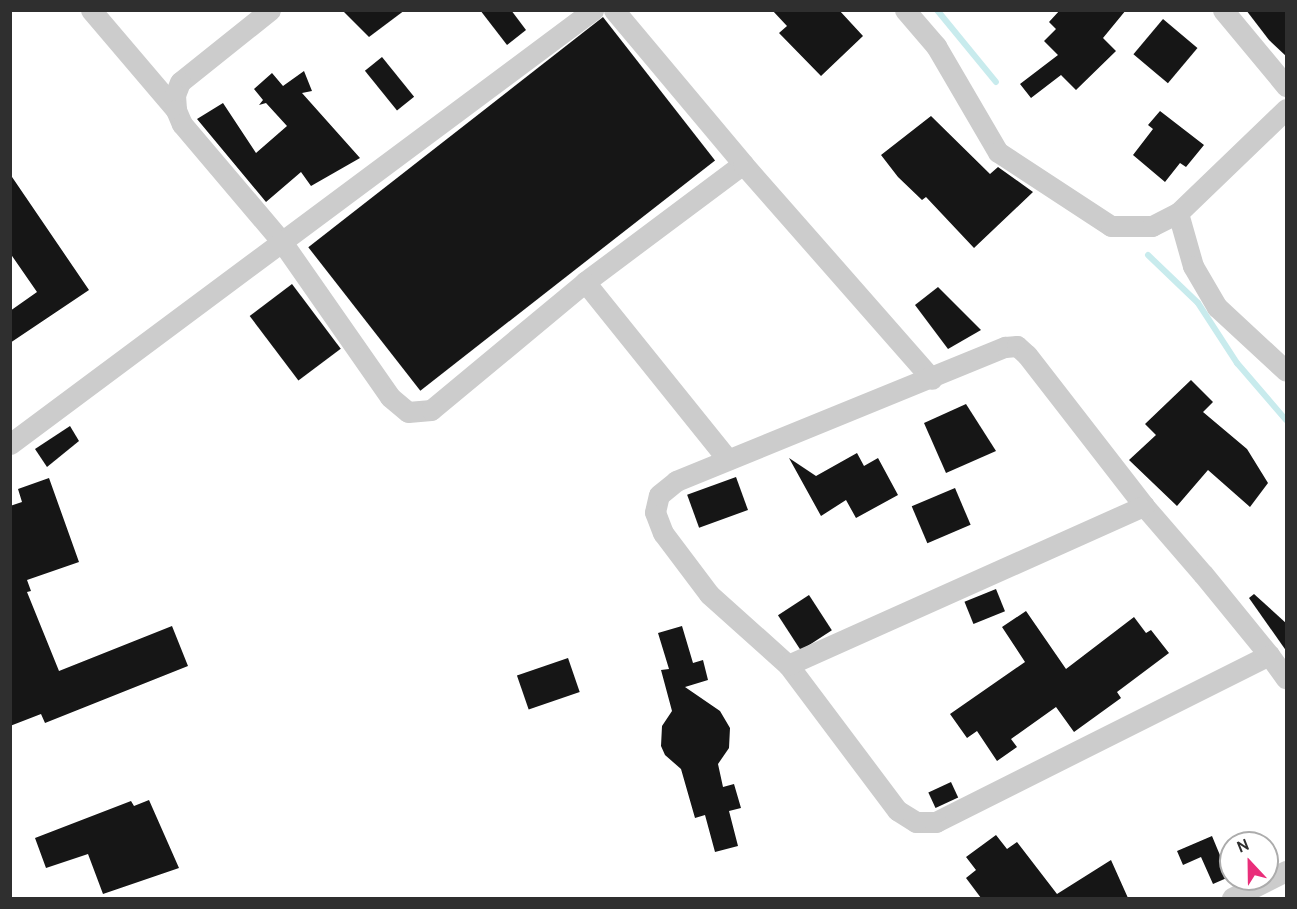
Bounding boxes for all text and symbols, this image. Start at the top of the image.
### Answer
north arrow [1219,831,1279,891]
text: N [1234,835,1252,857]

